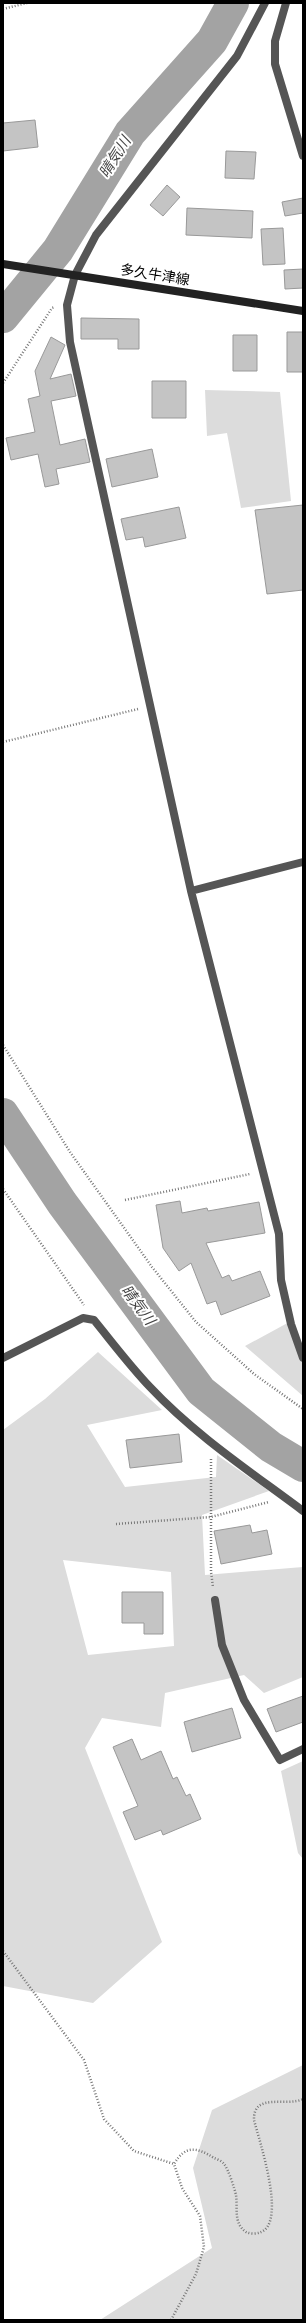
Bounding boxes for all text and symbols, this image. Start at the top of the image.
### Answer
water label: 晴気川 [95,131,136,181]
street label: 多久牛津線 [119,261,191,289]
water label: 晴気川 [117,1282,160,1330]

